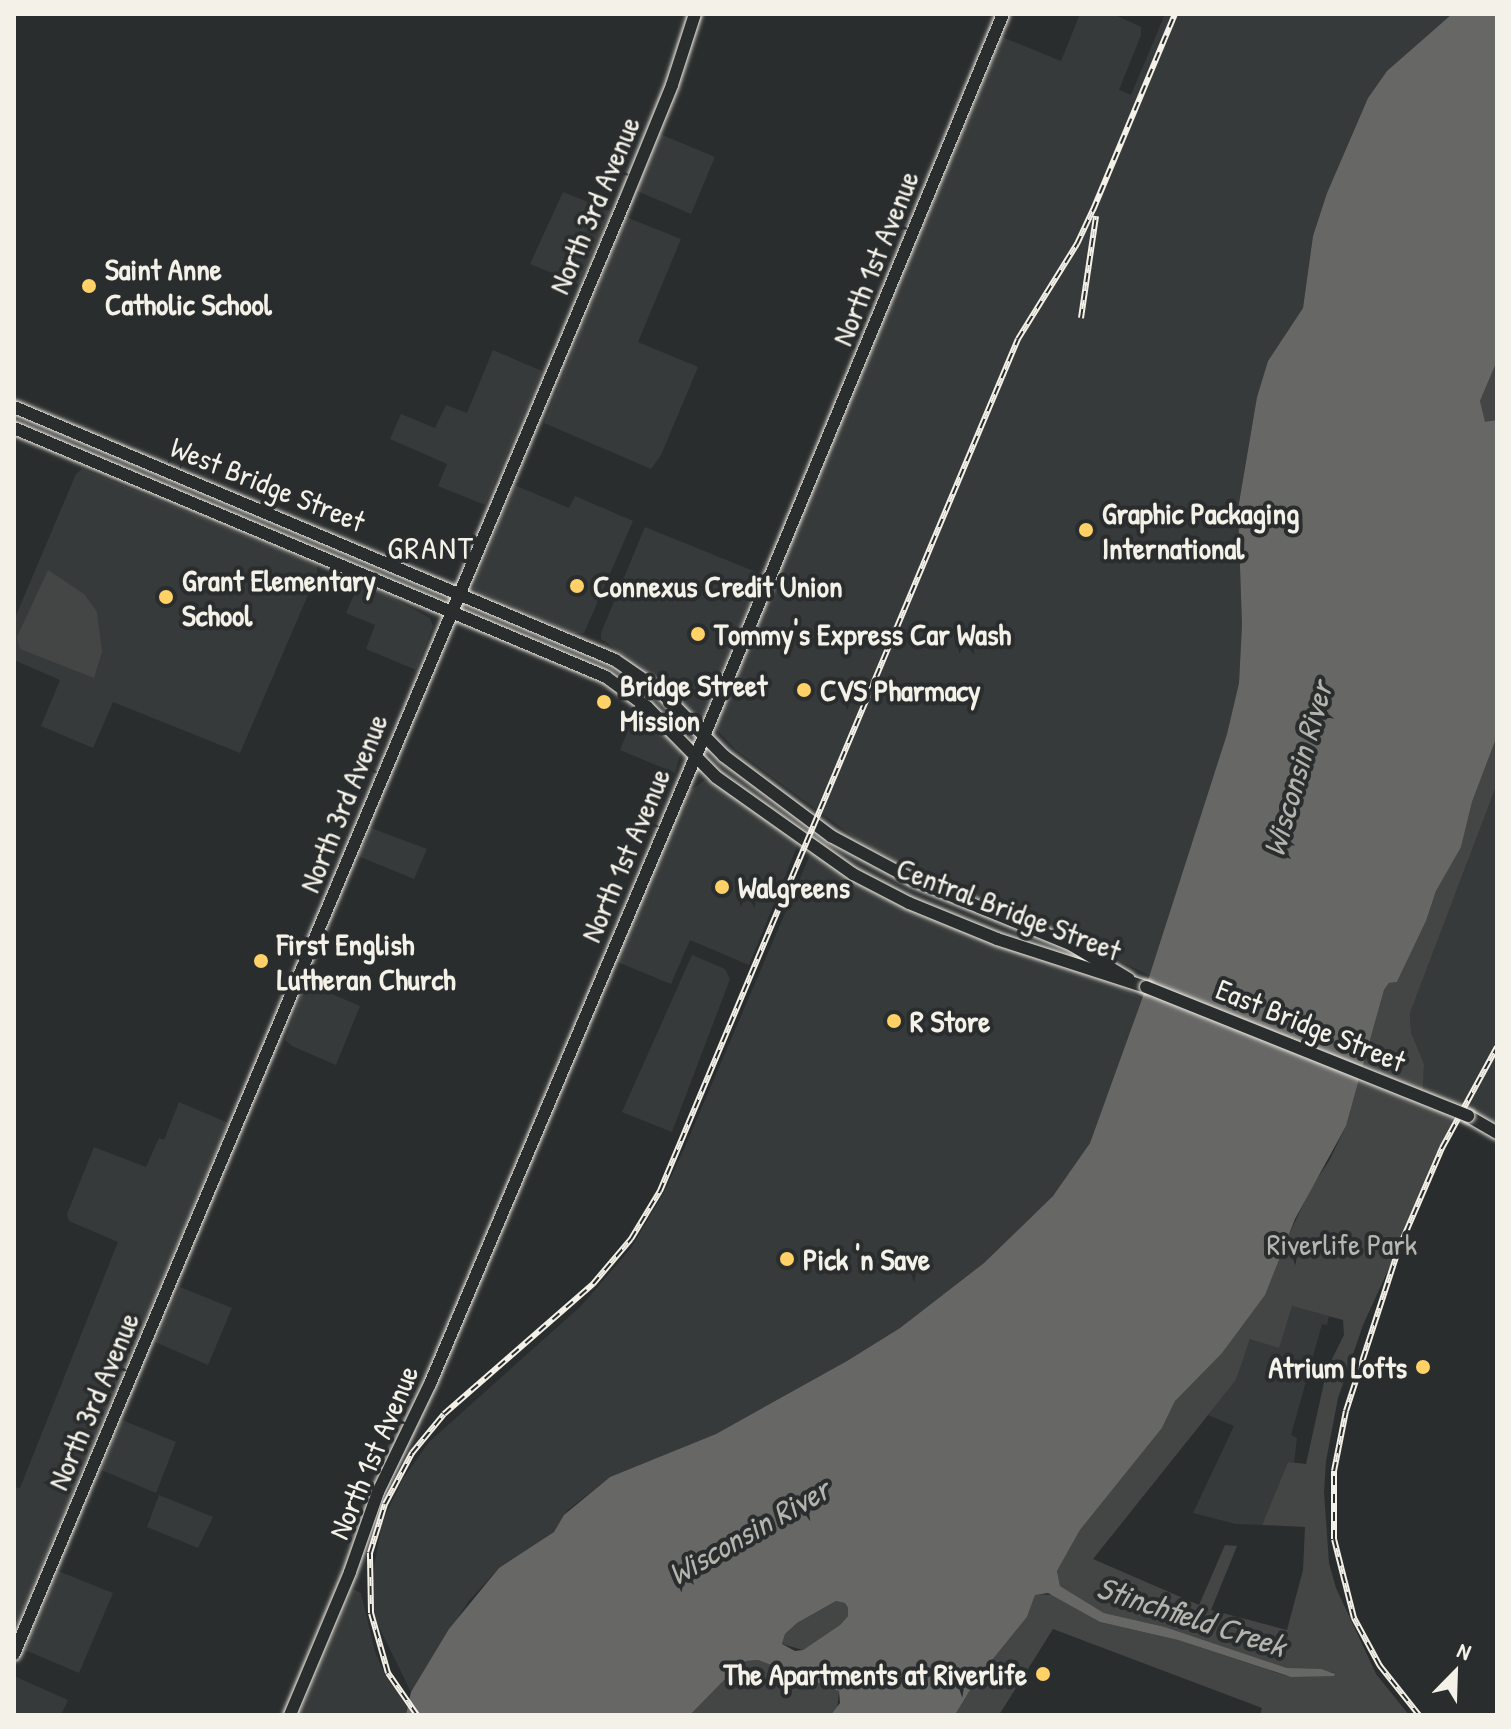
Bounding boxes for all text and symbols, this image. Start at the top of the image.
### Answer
street label: North 3rd Avenue [540,111,648,299]
street label: North 1st Avenue [824,165,926,351]
place label: Saint Anne Catholic School [105,251,272,322]
marker: Saint Anne Catholic School [80,277,98,295]
street label: West Bridge Street [166,429,370,539]
place label: Graphic Packaging International [1102,495,1299,566]
marker: Graphic Packaging International [1077,521,1095,539]
district label: GRANT [387,529,475,567]
place label: Grant Elementary School [182,562,376,632]
place label: Connexus Credit Union [593,568,842,604]
marker: Connexus Credit Union [568,577,586,595]
marker: Grant Elementary School [157,588,175,606]
place label: Tommy's Express Car Wash [714,616,1011,652]
marker: Tommy's Express Car Wash [689,625,707,643]
place label: Bridge Street Mission [620,667,767,738]
place label: CVS Pharmacy [820,672,981,708]
water label: Wisconsin River [1255,677,1341,861]
marker: CVS Pharmacy [795,681,813,699]
marker: Bridge Street Mission [595,693,613,711]
street label: North 3rd Avenue [291,709,395,897]
street label: North 1st Avenue [572,763,678,947]
street label: Central Bridge Street [892,850,1126,968]
place label: Walgreens [738,869,850,905]
marker: Walgreens [713,878,731,896]
place label: First English Lutheran Church [277,926,456,996]
marker: First English Lutheran Church [252,952,270,970]
street label: East Bridge Street [1211,971,1411,1079]
place label: R Store [910,1003,990,1039]
marker: R Store [885,1012,903,1030]
park label: Riverlife Park [1267,1226,1417,1262]
place label: Pick 'n Save [803,1241,930,1277]
marker: Pick 'n Save [778,1250,796,1268]
street label: North 3rd Avenue [39,1307,147,1495]
place label: Atrium Lofts [1269,1349,1407,1385]
marker: Atrium Lofts [1414,1358,1432,1376]
street label: North 1st Avenue [320,1360,426,1544]
water label: Wisconsin River [662,1470,836,1594]
water label: Stinchfield Creek [1092,1569,1290,1665]
north arrow [1415,1633,1495,1713]
text: N [1453,1635,1476,1667]
place label: The Apartments at Riverlife [724,1656,1027,1692]
marker: The Apartments at Riverlife [1034,1665,1052,1683]

